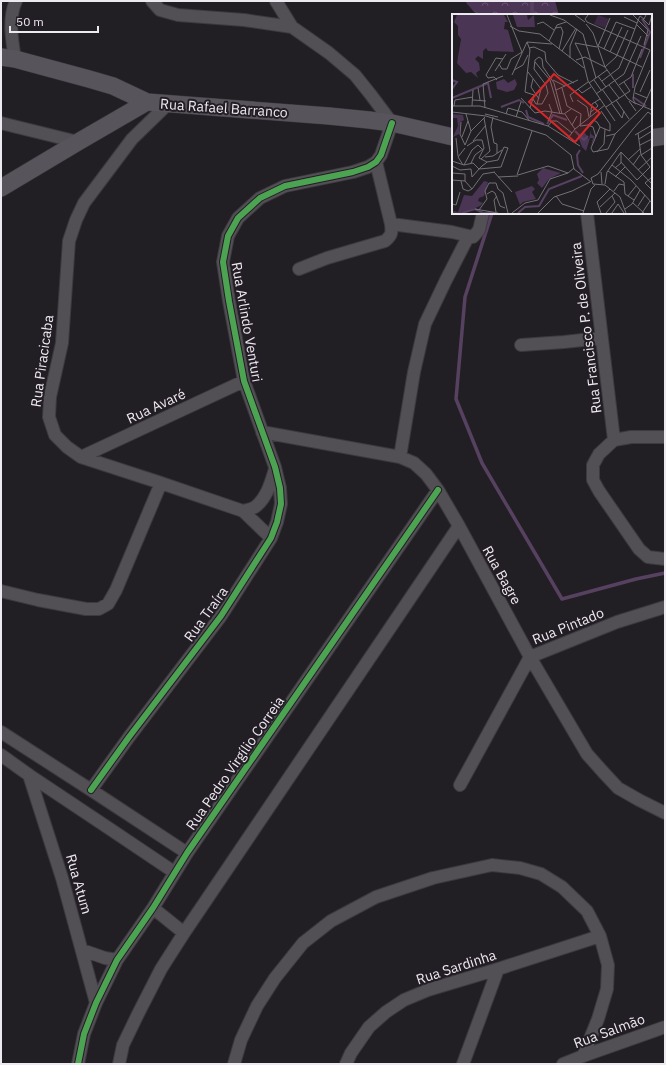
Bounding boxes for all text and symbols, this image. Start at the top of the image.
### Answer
scale bar [10,8,98,34]
text: 50 m [16,14,44,29]
inset map [452,14,652,214]
street label: Rua Rafael Barranco [160,95,289,121]
street label: Rua Francisco P. de Oliveira [567,241,605,415]
street label: Rua Arlindo Venturi [228,261,266,383]
street label: Rua Piracicaba [27,313,57,408]
street label: Rua Avaré [123,384,189,428]
street label: Rua Bagre [479,542,526,608]
street label: Rua Traíra [180,583,232,645]
street label: Rua Pintado [529,603,607,649]
street label: Rua Pedro Virgílio Correia [182,692,288,833]
street label: Rua Atum [62,852,96,916]
street label: Rua Sardinha [414,945,499,988]
street label: Rua Salmão [571,1010,647,1052]

